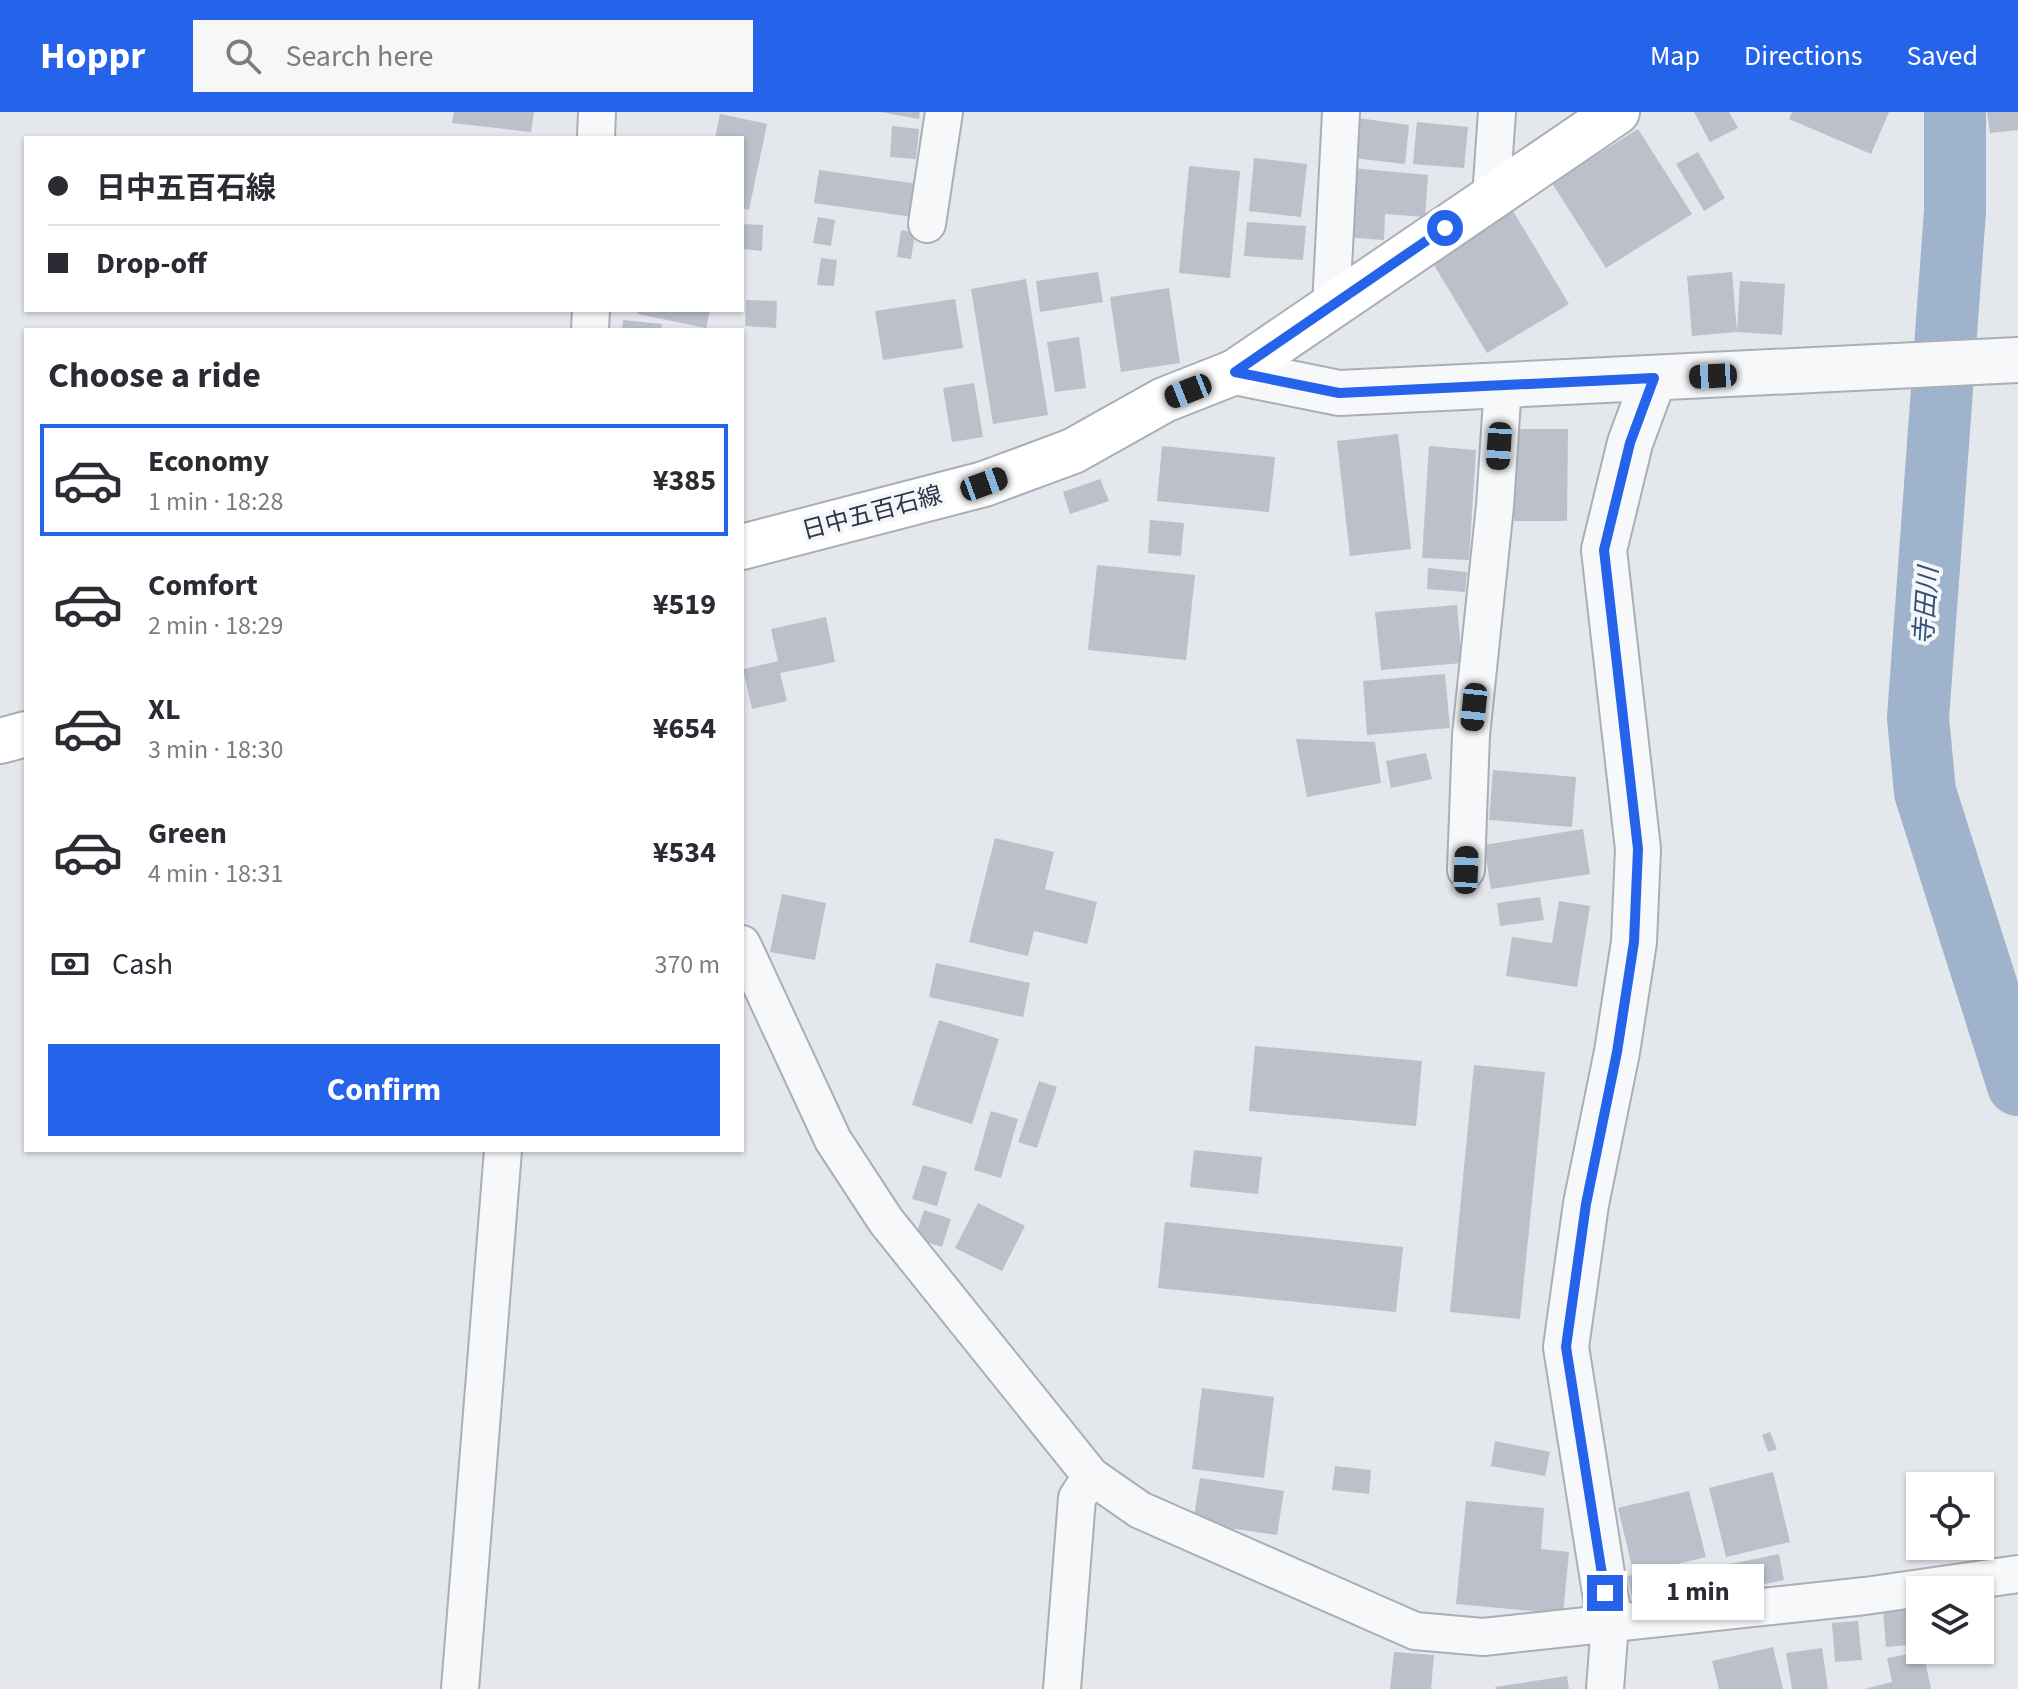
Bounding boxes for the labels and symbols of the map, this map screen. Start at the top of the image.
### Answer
route start [1427,210,1463,246]
car [1688,363,1738,389]
car [1161,371,1215,411]
car [1485,421,1513,471]
car [957,465,1011,503]
street label: 日中五百石線 [798,477,946,549]
water label: 寺田川 [1905,563,1947,646]
car [1460,682,1488,732]
car [1453,846,1479,894]
callout: 1 min [1633,1565,1765,1621]
route end [1587,1575,1623,1611]

